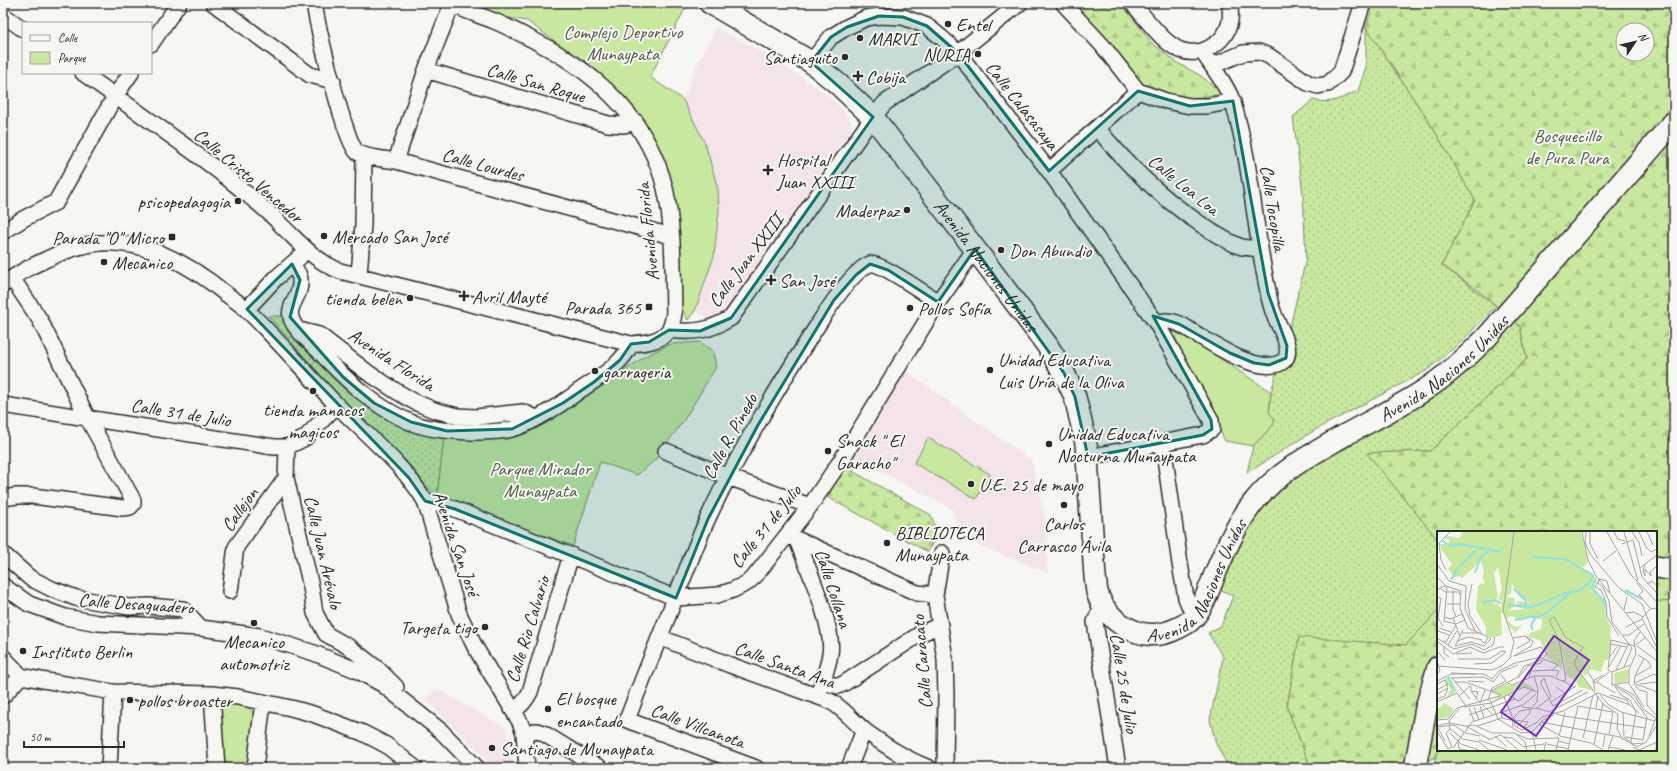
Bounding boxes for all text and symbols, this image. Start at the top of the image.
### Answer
place label: Entel [956,13,994,37]
marker: Entel [943,19,953,29]
park label: Complejo Deportivo Munaypata [564,20,684,66]
legend [22,22,152,74]
north arrow [1615,22,1655,62]
place label: MARVI [868,27,922,51]
text: N [1636,29,1652,45]
text: Calle [58,30,78,46]
marker: MARVI [855,33,865,43]
place label: NURIA [923,43,970,67]
place label: Santiaguito [763,46,838,70]
marker: NURIA [973,49,983,59]
text: Parque [58,50,87,66]
marker: Santiaguito [840,52,850,62]
street label: Calle Calasasaya [980,56,1065,156]
street label: Calle San Roque [484,58,589,109]
place label: Cobija [866,65,907,89]
marker: Cobija [853,71,863,81]
street label: Calle Cristo Vencedor [189,123,310,230]
park label: Bosquecillo de Pura Pura [1525,124,1610,170]
street label: Calle Lourdes [439,143,528,188]
place label: Hospital Juan XXIII [776,148,858,194]
street label: Calle Loa Loa [1143,149,1226,222]
street label: Calle Tocopilla [1254,163,1292,255]
marker: Hospital Juan XXIII [762,164,774,176]
street label: Avenida Florida [631,180,665,282]
place label: psicopedagogia [138,190,232,214]
street label: Avenida Naciones Unidas [928,195,1045,338]
marker: psicopedagogia [233,196,243,206]
place label: Maderpaz [836,199,901,223]
marker: Maderpaz [902,205,912,215]
street label: Calle Juan XXIII [703,206,791,312]
place label: Mercado San José [332,225,450,249]
place label: Parada "O" Micro [53,226,166,250]
marker: Mercado San José [319,231,329,241]
marker: Parada "O" Micro [167,232,177,242]
place label: Don Abundio [1009,239,1092,263]
marker: Don Abundio [996,245,1006,255]
place label: Mecanico [112,251,173,275]
marker: Mecanico [99,257,109,267]
place label: San José [779,269,837,293]
marker: San José [766,275,776,285]
place label: Avril Mayté [472,285,549,309]
place label: tienda belen [325,287,403,311]
marker: Avril Mayté [459,291,469,301]
marker: tienda belen [405,293,415,303]
place label: Parada 365 [565,296,642,320]
place label: Pollos Sofía [918,297,992,321]
marker: Parada 365 [644,302,654,312]
marker: Pollos Sofía [905,303,915,313]
street label: Avenida Naciones Unidas [1375,309,1515,427]
street label: Avenida Florida [344,323,441,398]
place label: Unidad Educativa Luis Uría de la Oliva [998,348,1125,394]
place label: garrageria [603,360,672,384]
marker: Unidad Educativa Luis Uría de la Oliva [985,365,995,375]
marker: garrageria [590,366,600,376]
marker: tienda manacos magicos [308,386,318,396]
street label: Calle R. Pinedo [697,389,764,483]
street label: Calle 31 de Julio [129,393,234,433]
place label: tienda manacos magicos [263,398,365,444]
place label: Unidad Educativa Nocturna Munaypata [1057,422,1197,468]
place label: Snack " El Garacho" [836,429,906,475]
marker: Unidad Educativa Nocturna Munaypata [1044,439,1054,449]
marker: Snack " El Garacho" [823,446,833,456]
park label: Parque Mirador Munaypata [489,457,592,503]
place label: U.E. 25 de mayo [979,473,1084,497]
street label: Calle 31 de Julio [725,479,808,573]
marker: U.E. 25 de mayo [966,479,976,489]
street label: Callejon [216,482,264,537]
street label: Avenida San José [427,488,486,602]
street label: Calle Juan Arévalo [298,493,348,613]
marker: Carlos Carrasco Ávila [1059,500,1069,510]
place label: Carlos Carrasco Ávila [1017,512,1112,558]
street label: Avenida Naciones Unidas [1146,513,1253,648]
place label: BIBLIOTECA Munaypata [895,521,984,567]
inset map [1437,531,1657,751]
marker: BIBLIOTECA Munaypata [882,538,892,548]
street label: Calle Collana [809,546,857,632]
street label: Calle Rio Calvario [500,571,556,685]
street label: Calle Desaguadero [78,588,196,620]
street label: Calle Caracato [906,613,938,710]
place label: Targeta tigo [400,616,479,640]
marker: Mecanico automotriz [249,618,259,628]
marker: Targeta tigo [480,622,490,632]
place label: Mecanico automotriz [219,630,291,676]
street label: Calle 25 de Julio [1104,632,1144,736]
street label: Calle Santa Ana [731,636,839,695]
place label: Instituto Berlin [31,640,133,664]
marker: Instituto Berlin [18,646,28,656]
place label: El bosque encantado [556,687,623,733]
place label: pollos broaster [138,689,234,713]
marker: pollos broaster [125,695,135,705]
street label: Calle Villcanota [647,698,750,755]
marker: El bosque encantado [543,704,553,714]
scale bar [24,723,124,749]
text: 50 m [30,729,52,745]
place label: Santiago de Munaypata [500,737,655,761]
marker: Santiago de Munaypata [487,743,497,753]

